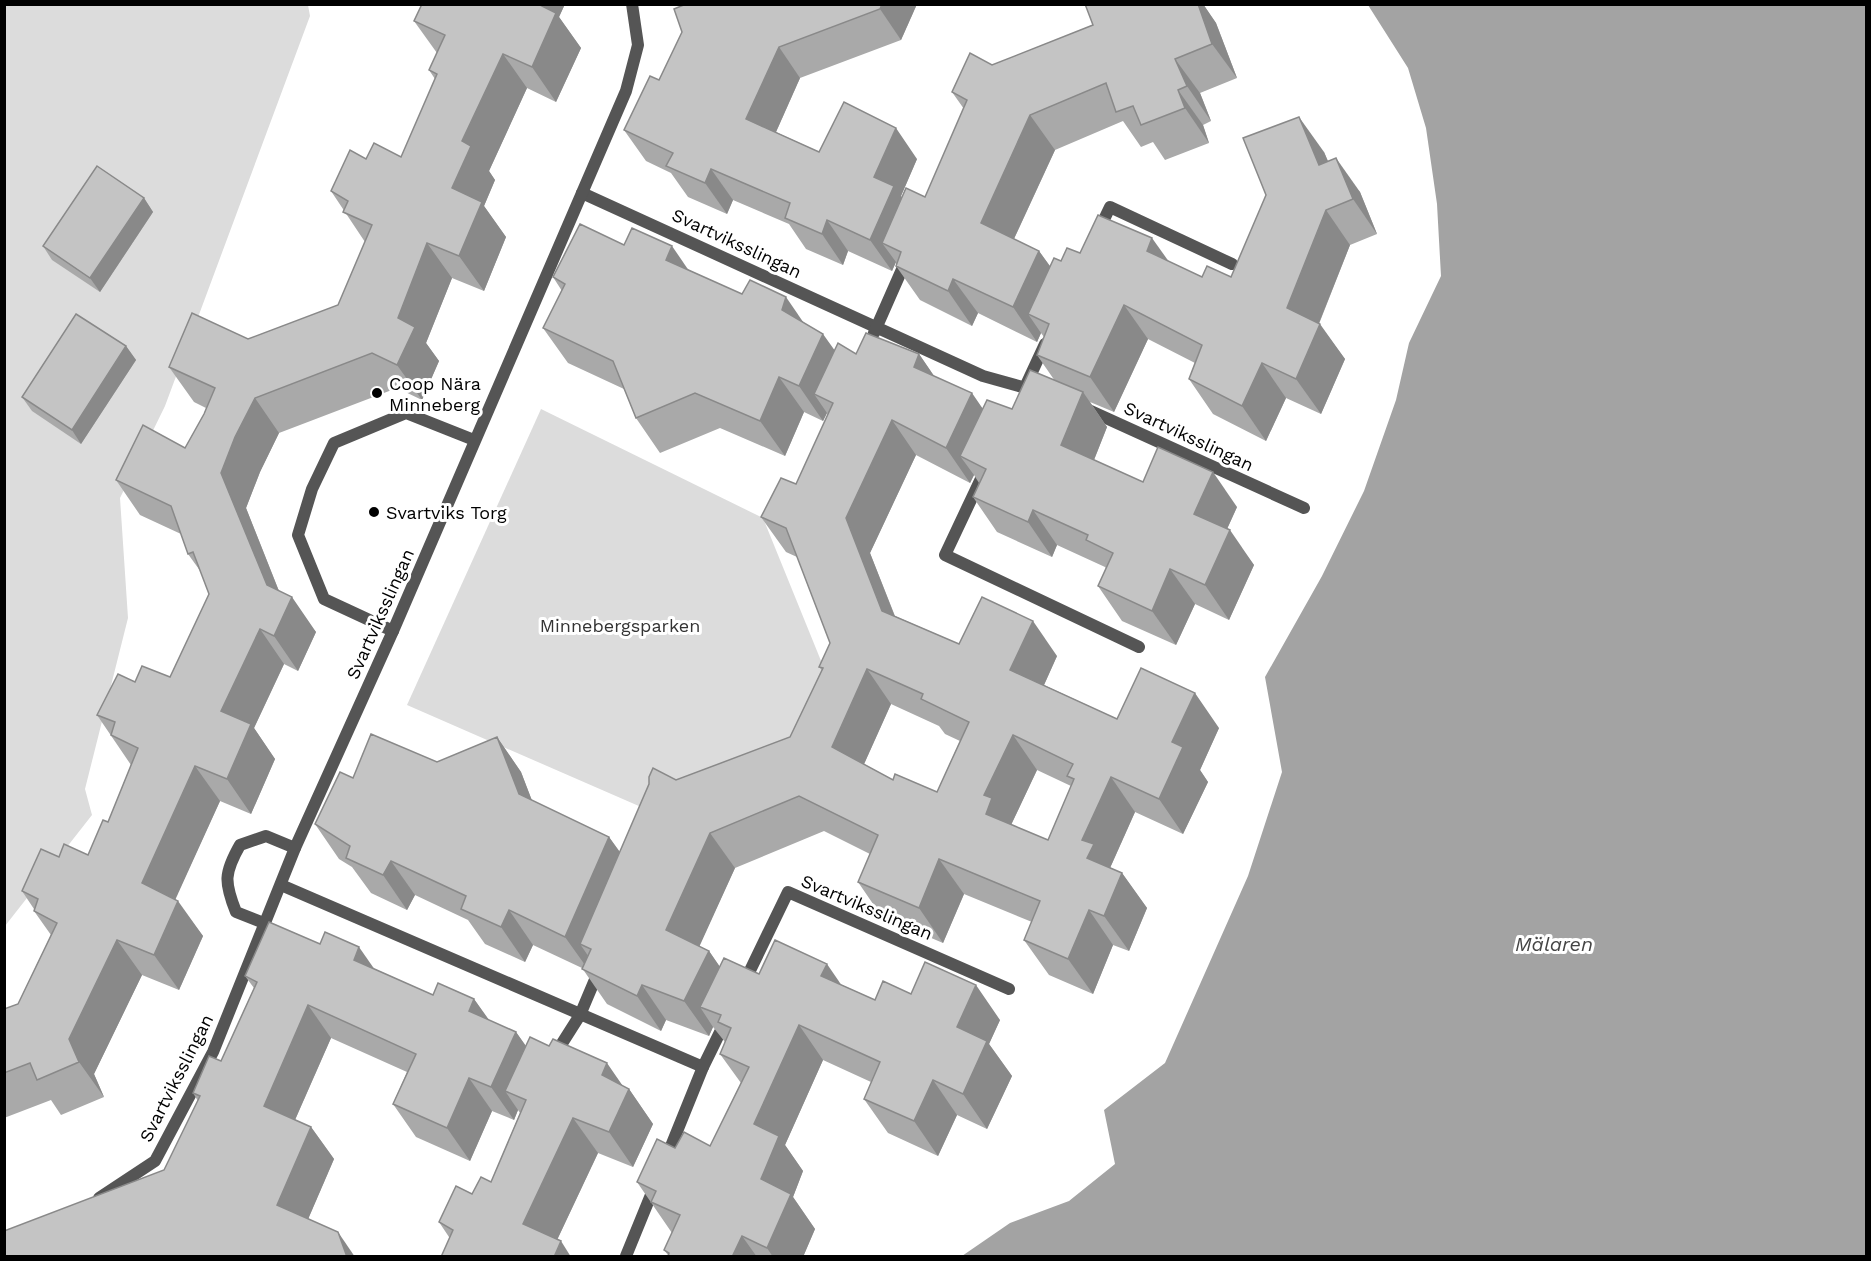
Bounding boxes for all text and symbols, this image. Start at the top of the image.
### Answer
street label: Svartviksslingan [669,204,805,282]
place label: Coop Nära Minneberg [389,373,481,415]
marker: Coop Nära Minneberg [370,386,384,400]
street label: Svartviksslingan [1121,397,1257,475]
place label: Svartviks Torg [386,502,507,523]
marker: Svartviks Torg [367,505,381,519]
street label: Svartviksslingan [342,546,418,682]
park label: Minnebergsparken [540,615,700,636]
street label: Svartviksslingan [798,870,936,944]
water label: Mälaren [1515,932,1593,956]
street label: Svartviksslingan [135,1011,217,1145]

